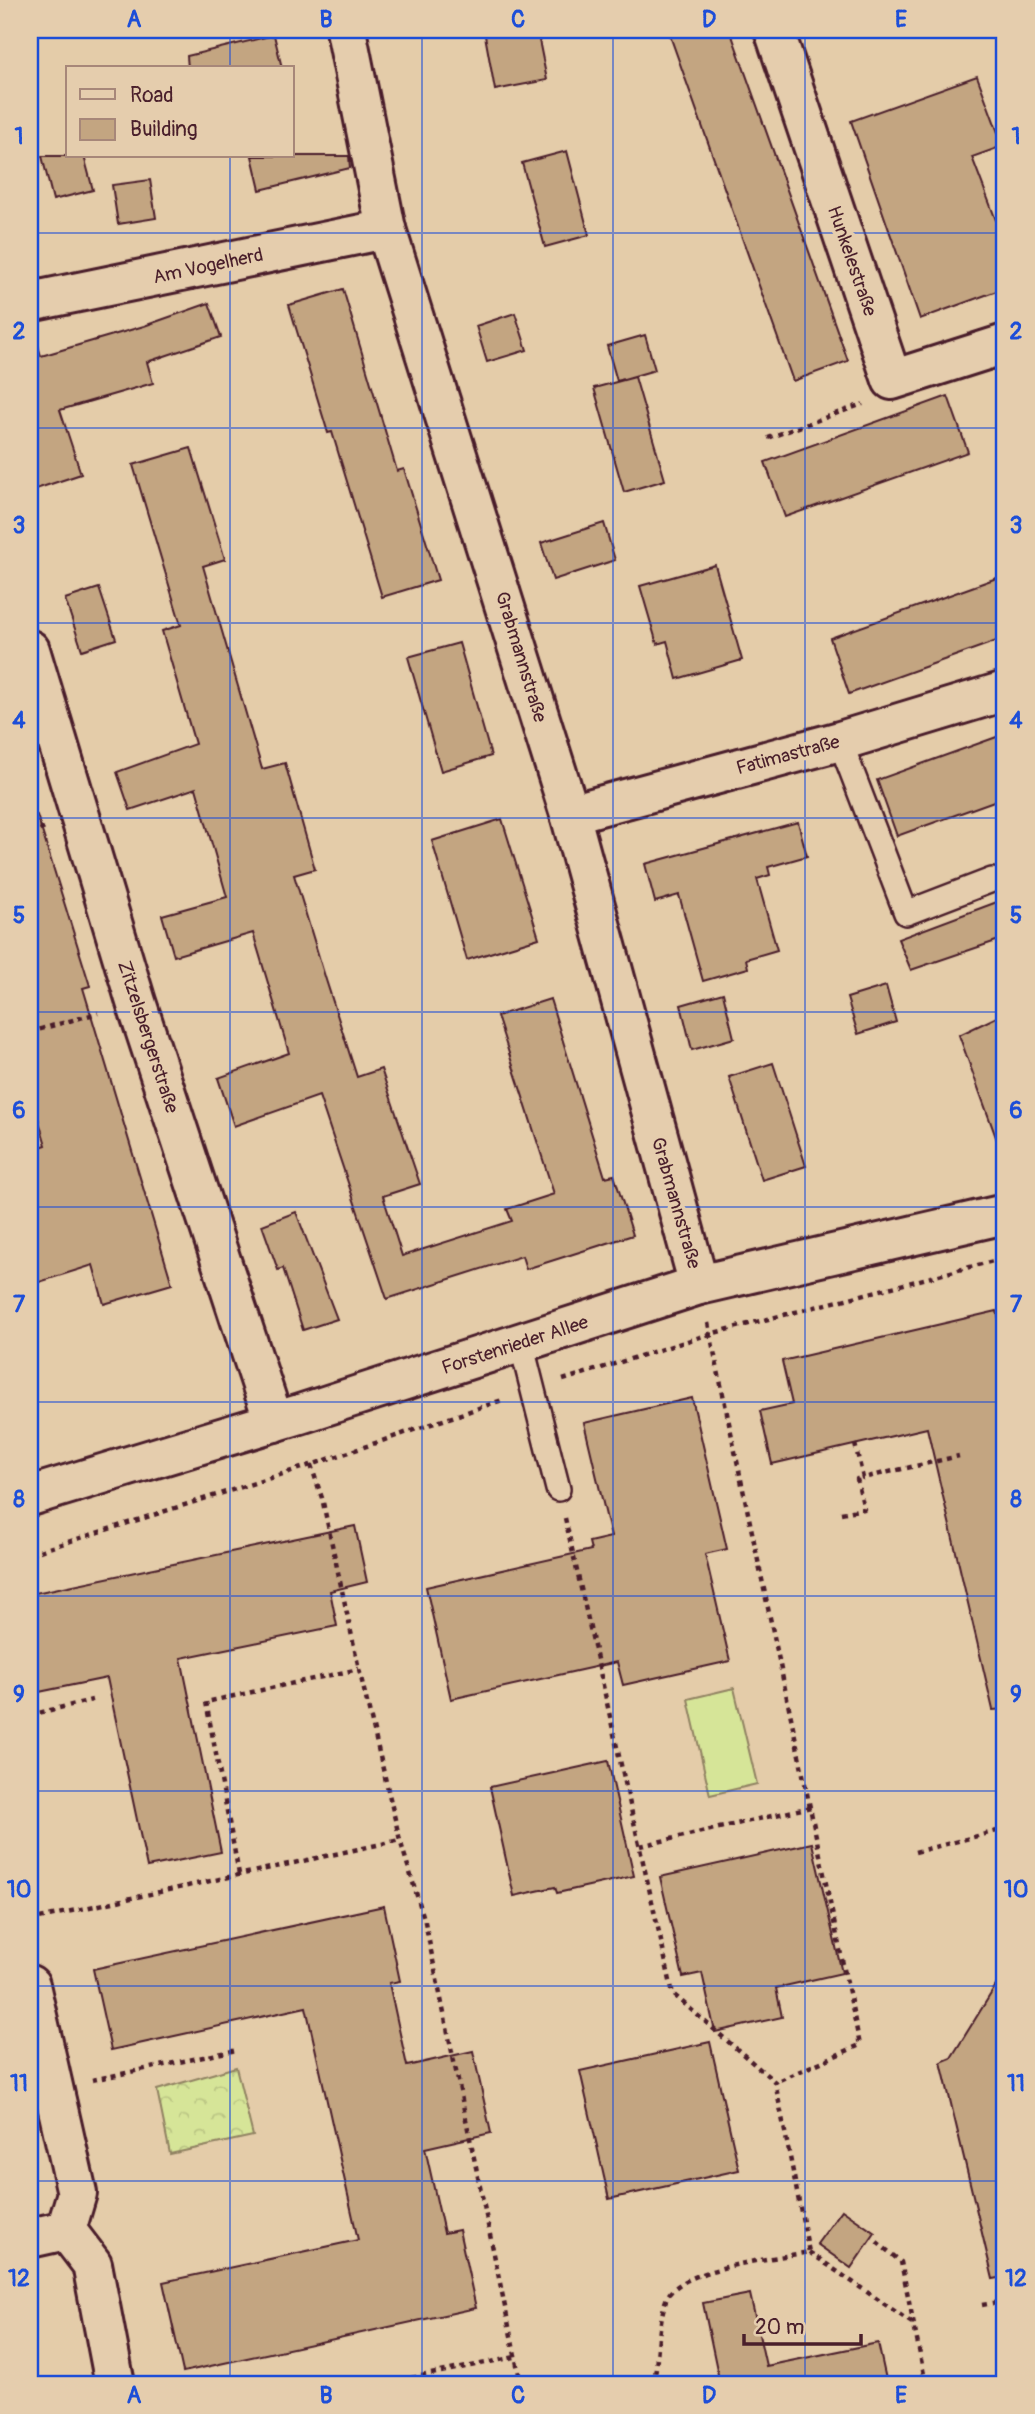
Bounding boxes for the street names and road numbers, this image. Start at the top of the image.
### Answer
street label: Hunkelestraße [822,203,882,320]
street label: Am Vogelherd [151,243,265,289]
street label: Grabmannstraße [490,589,552,726]
street label: Fatimastraße [734,729,843,780]
street label: Zitzelsbergerstraße [112,958,184,1117]
street label: Grabmannstraße [646,1135,706,1272]
street label: Forstenrieder Allee [439,1310,592,1380]

